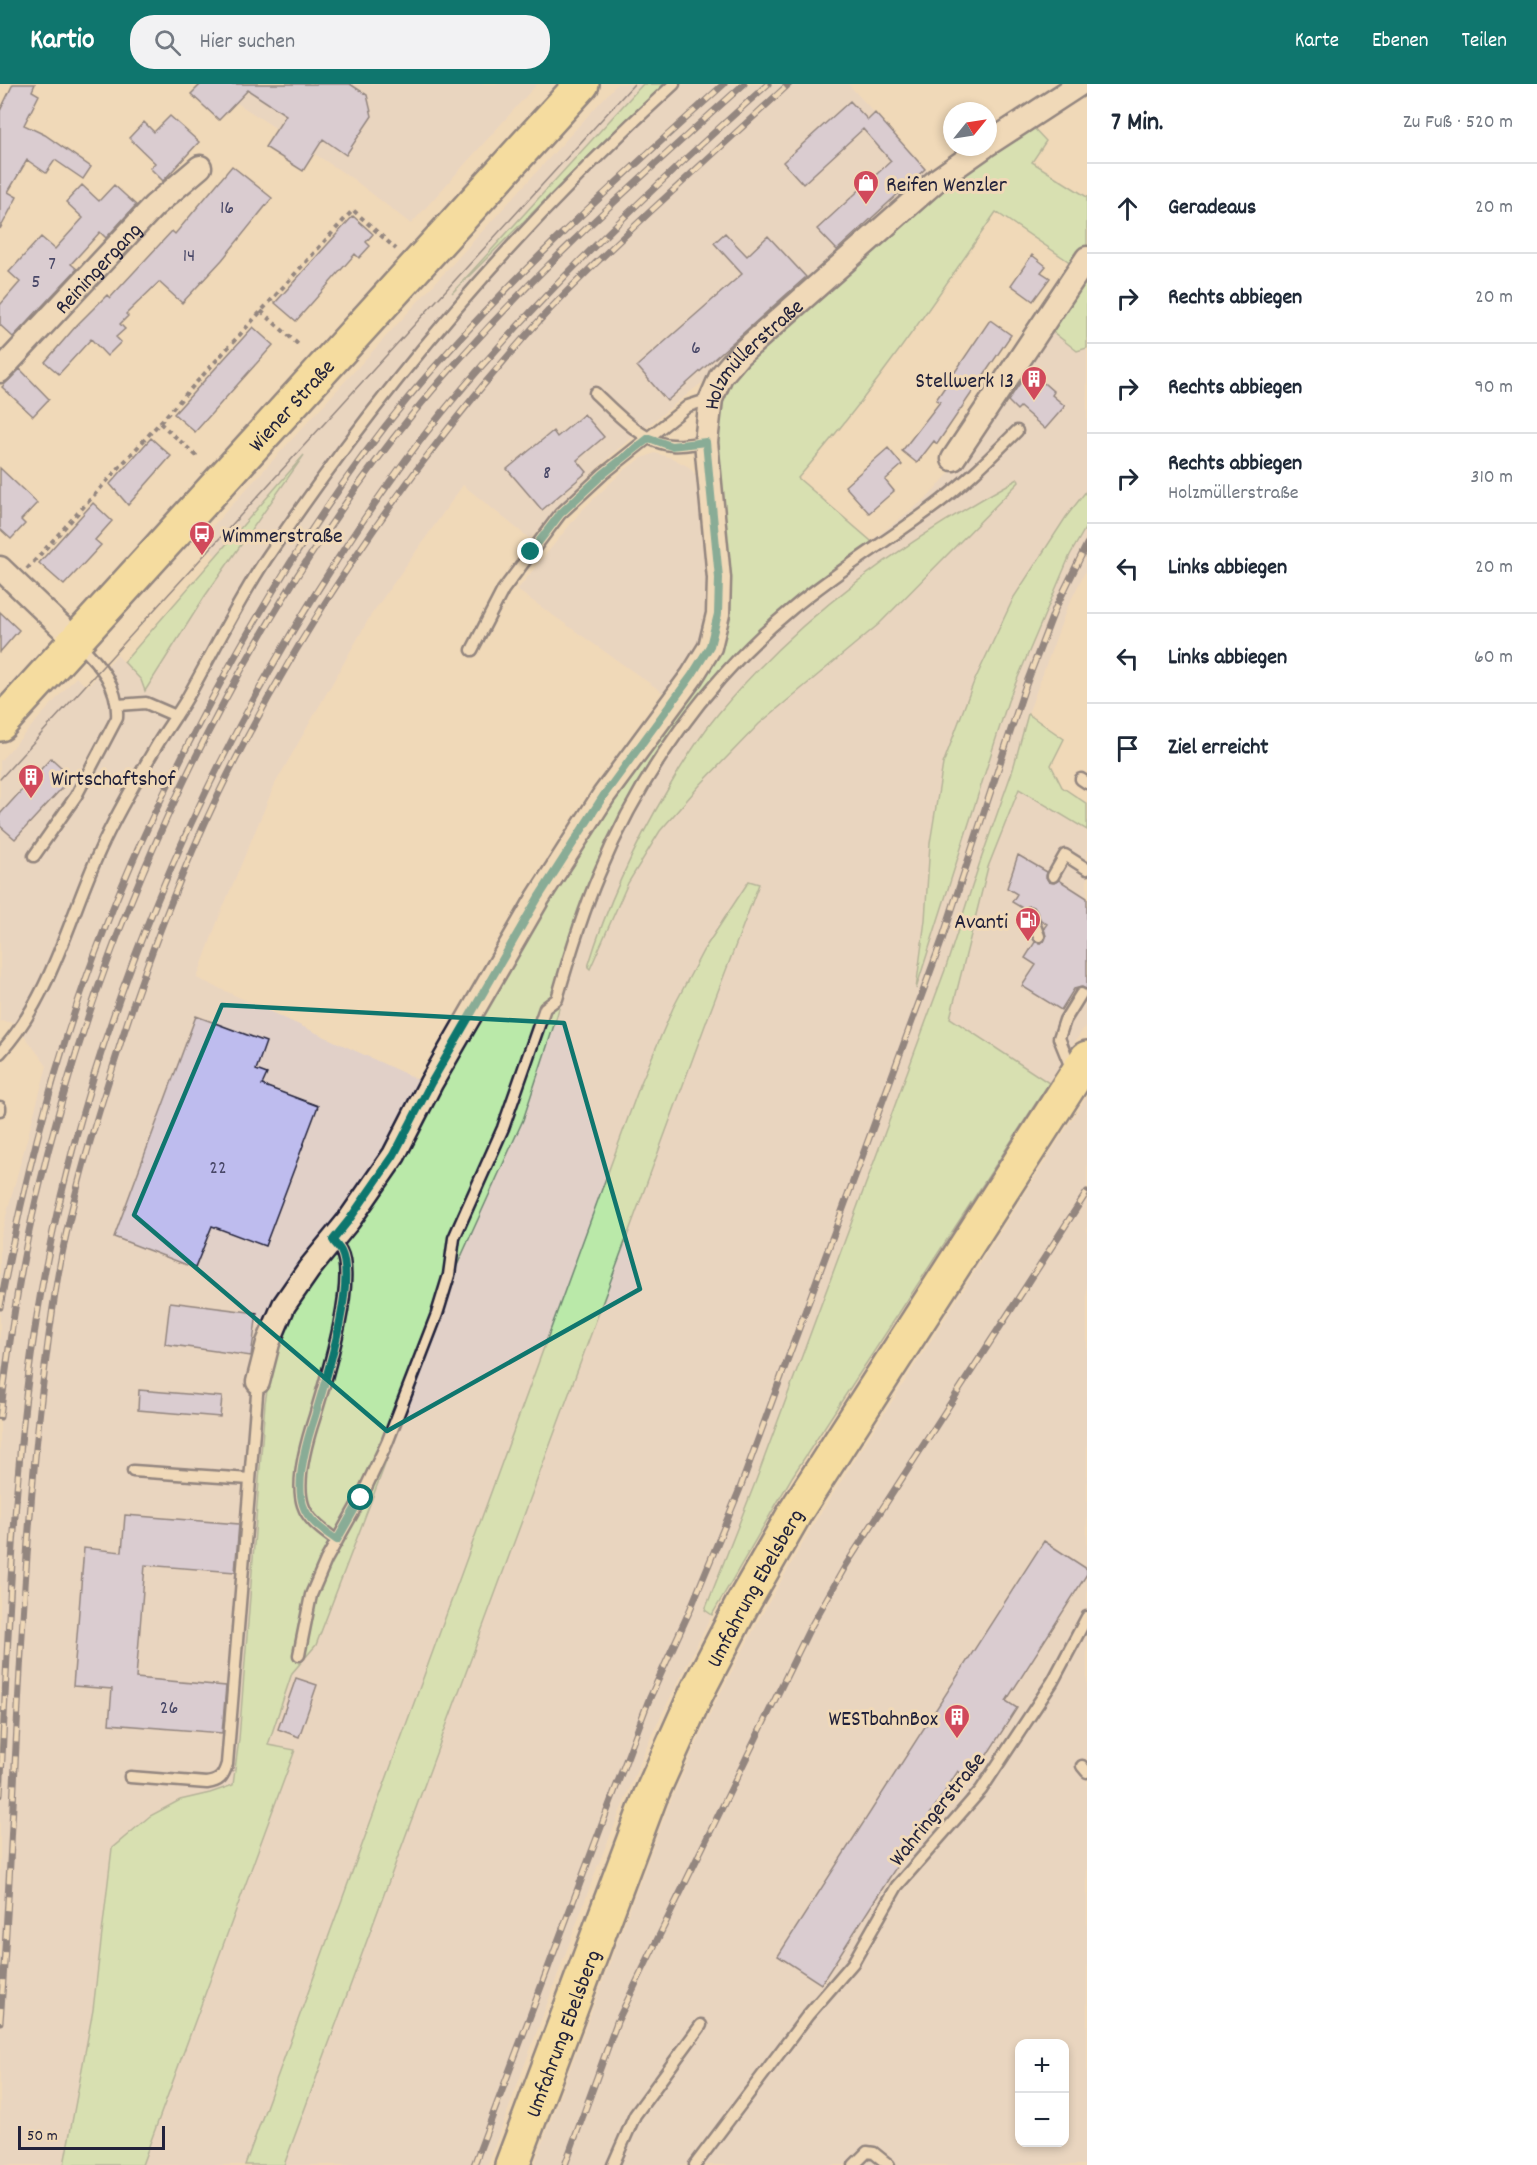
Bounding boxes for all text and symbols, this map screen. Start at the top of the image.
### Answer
search box [130,15,550,69]
text: Kartio [30,22,94,62]
icon: search [151,26,184,59]
text: Hier suchen [199,27,295,58]
text: Karte [1295,27,1339,57]
text: Ebenen [1372,27,1429,57]
text: Teilen [1462,27,1507,57]
north arrow [943,102,997,156]
text: 7 Min. [1111,105,1163,142]
text: Zu Fuß · 520 m [1403,109,1513,137]
shop icon: Reifen Wenzler [851,168,881,206]
place label: Reifen Wenzler [886,171,1008,202]
icon: ahead [1111,192,1144,225]
text: Geradeaus [1168,193,1256,224]
text: 20 m [1475,194,1513,222]
house number: 16 [220,195,234,223]
street label: Reiningergang [49,217,150,323]
house number: 14 [183,243,195,271]
house number: 7 [48,251,56,279]
house number: 5 [31,269,41,297]
icon: right [1111,282,1144,315]
text: Rechts abbiegen [1168,283,1302,314]
text: 20 m [1475,284,1513,312]
street label: Holzmüllerstraße [698,293,812,412]
house number: 6 [691,335,701,363]
street label: Wiener Straße [243,353,344,460]
building icon: Stellwerk 13 [1019,364,1049,402]
place label: Stellwerk 13 [915,367,1014,398]
icon: right [1111,372,1144,405]
text: Rechts abbiegen [1168,373,1302,404]
text: 90 m [1475,374,1513,402]
text: Rechts abbiegen [1168,449,1302,480]
house number: 8 [543,460,551,488]
icon: right [1111,462,1144,495]
text: 310 m [1471,464,1513,492]
text: Holzmüllerstraße [1168,480,1299,508]
bus stop icon: Wimmerstraße [187,519,217,557]
place label: Wimmerstraße [222,522,343,553]
route end [517,538,543,564]
icon: left [1111,552,1144,585]
text: Links abbiegen [1168,553,1287,584]
text: 20 m [1475,554,1513,582]
icon: left [1111,642,1144,675]
text: Links abbiegen [1168,643,1287,674]
text: 60 m [1474,644,1513,672]
icon: arrive [1111,732,1144,765]
text: Ziel erreicht [1168,733,1268,764]
building icon: Wirtschaftshof [16,762,46,800]
place label: Wirtschaftshof [51,765,176,796]
fuel station icon: Avanti [1013,905,1043,943]
place label: Avanti [954,908,1008,939]
house number: 22 [209,1155,227,1183]
route start [347,1484,373,1510]
street label: Umfahrung Ebelsberg [700,1504,813,1674]
house number: 26 [160,1695,178,1723]
building icon: WESTbahnBox [942,1702,972,1740]
place label: WESTbahnBox [828,1705,938,1736]
street label: Wahringerstraße [883,1746,994,1874]
street label: Umfahrung Ebelsberg [519,1946,610,2123]
map controls [1015,2039,1069,2147]
button: + [1015,2039,1069,2093]
button: − [1015,2093,1069,2147]
scale bar [18,2123,165,2150]
text: 50 m [27,2125,58,2148]

